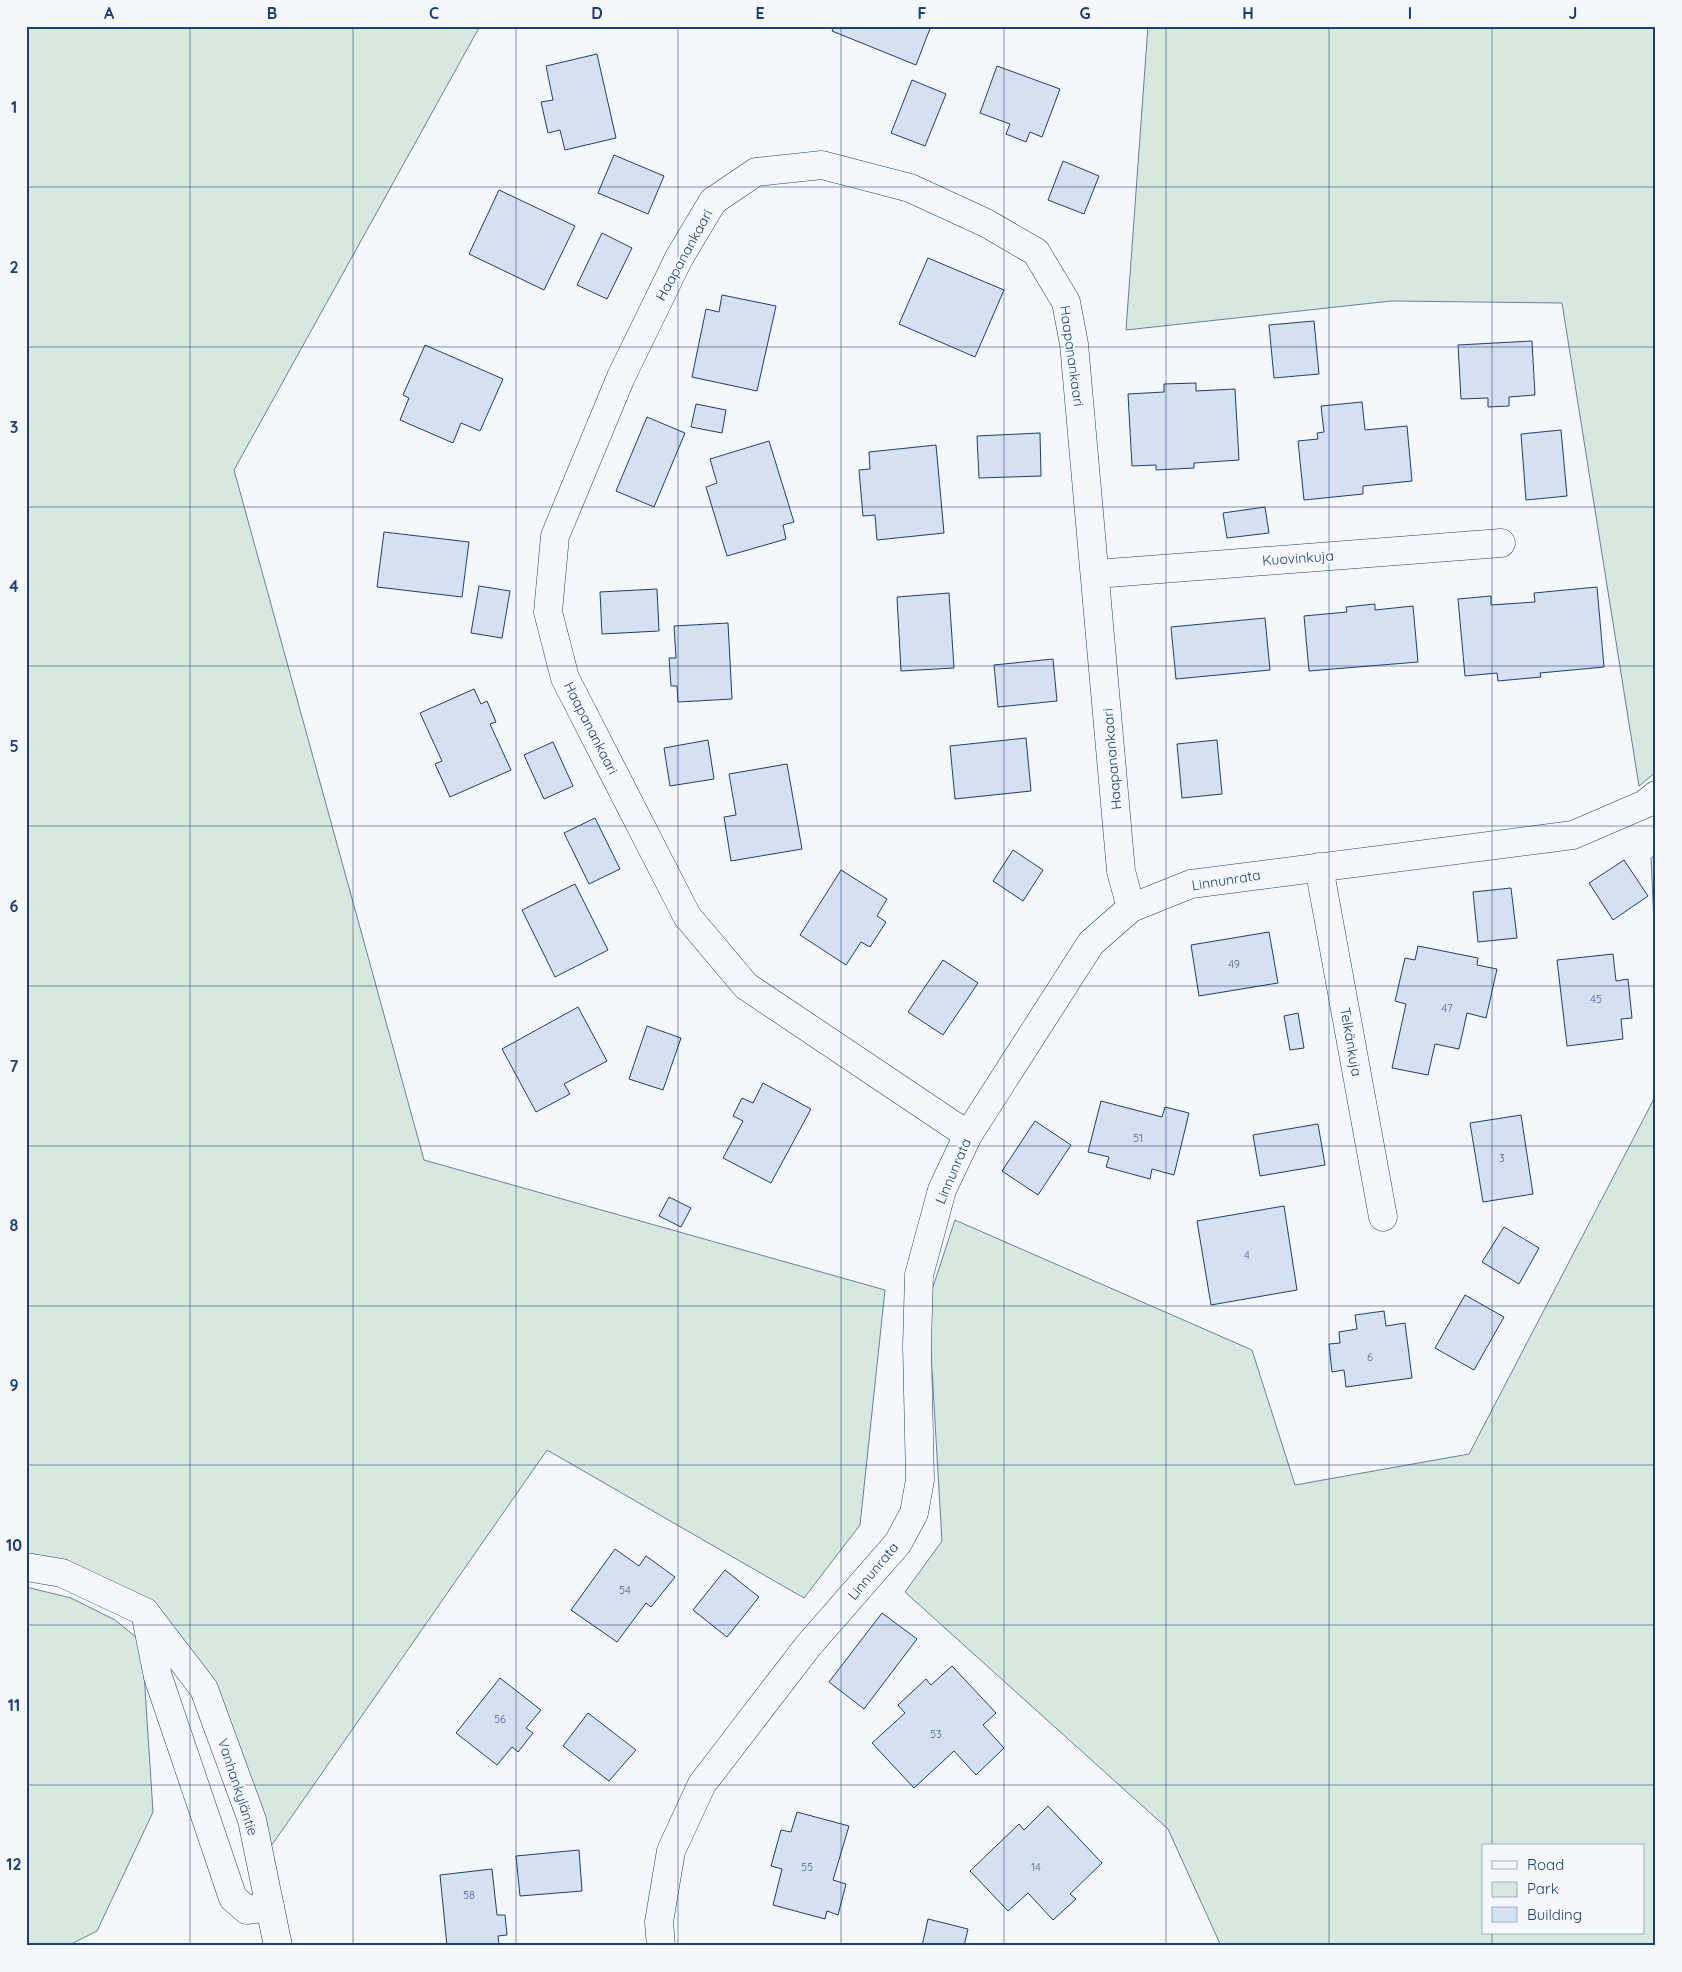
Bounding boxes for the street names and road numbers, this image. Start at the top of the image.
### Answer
street label: Haapanankaari [651,206,717,304]
street label: Haapanankaari [1056,304,1088,408]
street label: Kuovinkuja [1262,547,1334,569]
street label: Haapanankaari [560,679,622,777]
street label: Haapanankaari [1099,708,1125,810]
street label: Linnunrata [1190,866,1262,894]
street label: Telkänkuja [1336,1006,1366,1078]
street label: Linnunrata [931,1135,975,1207]
street label: Linnunrata [844,1539,902,1603]
street label: Vanhankyläntie [214,1736,262,1838]

